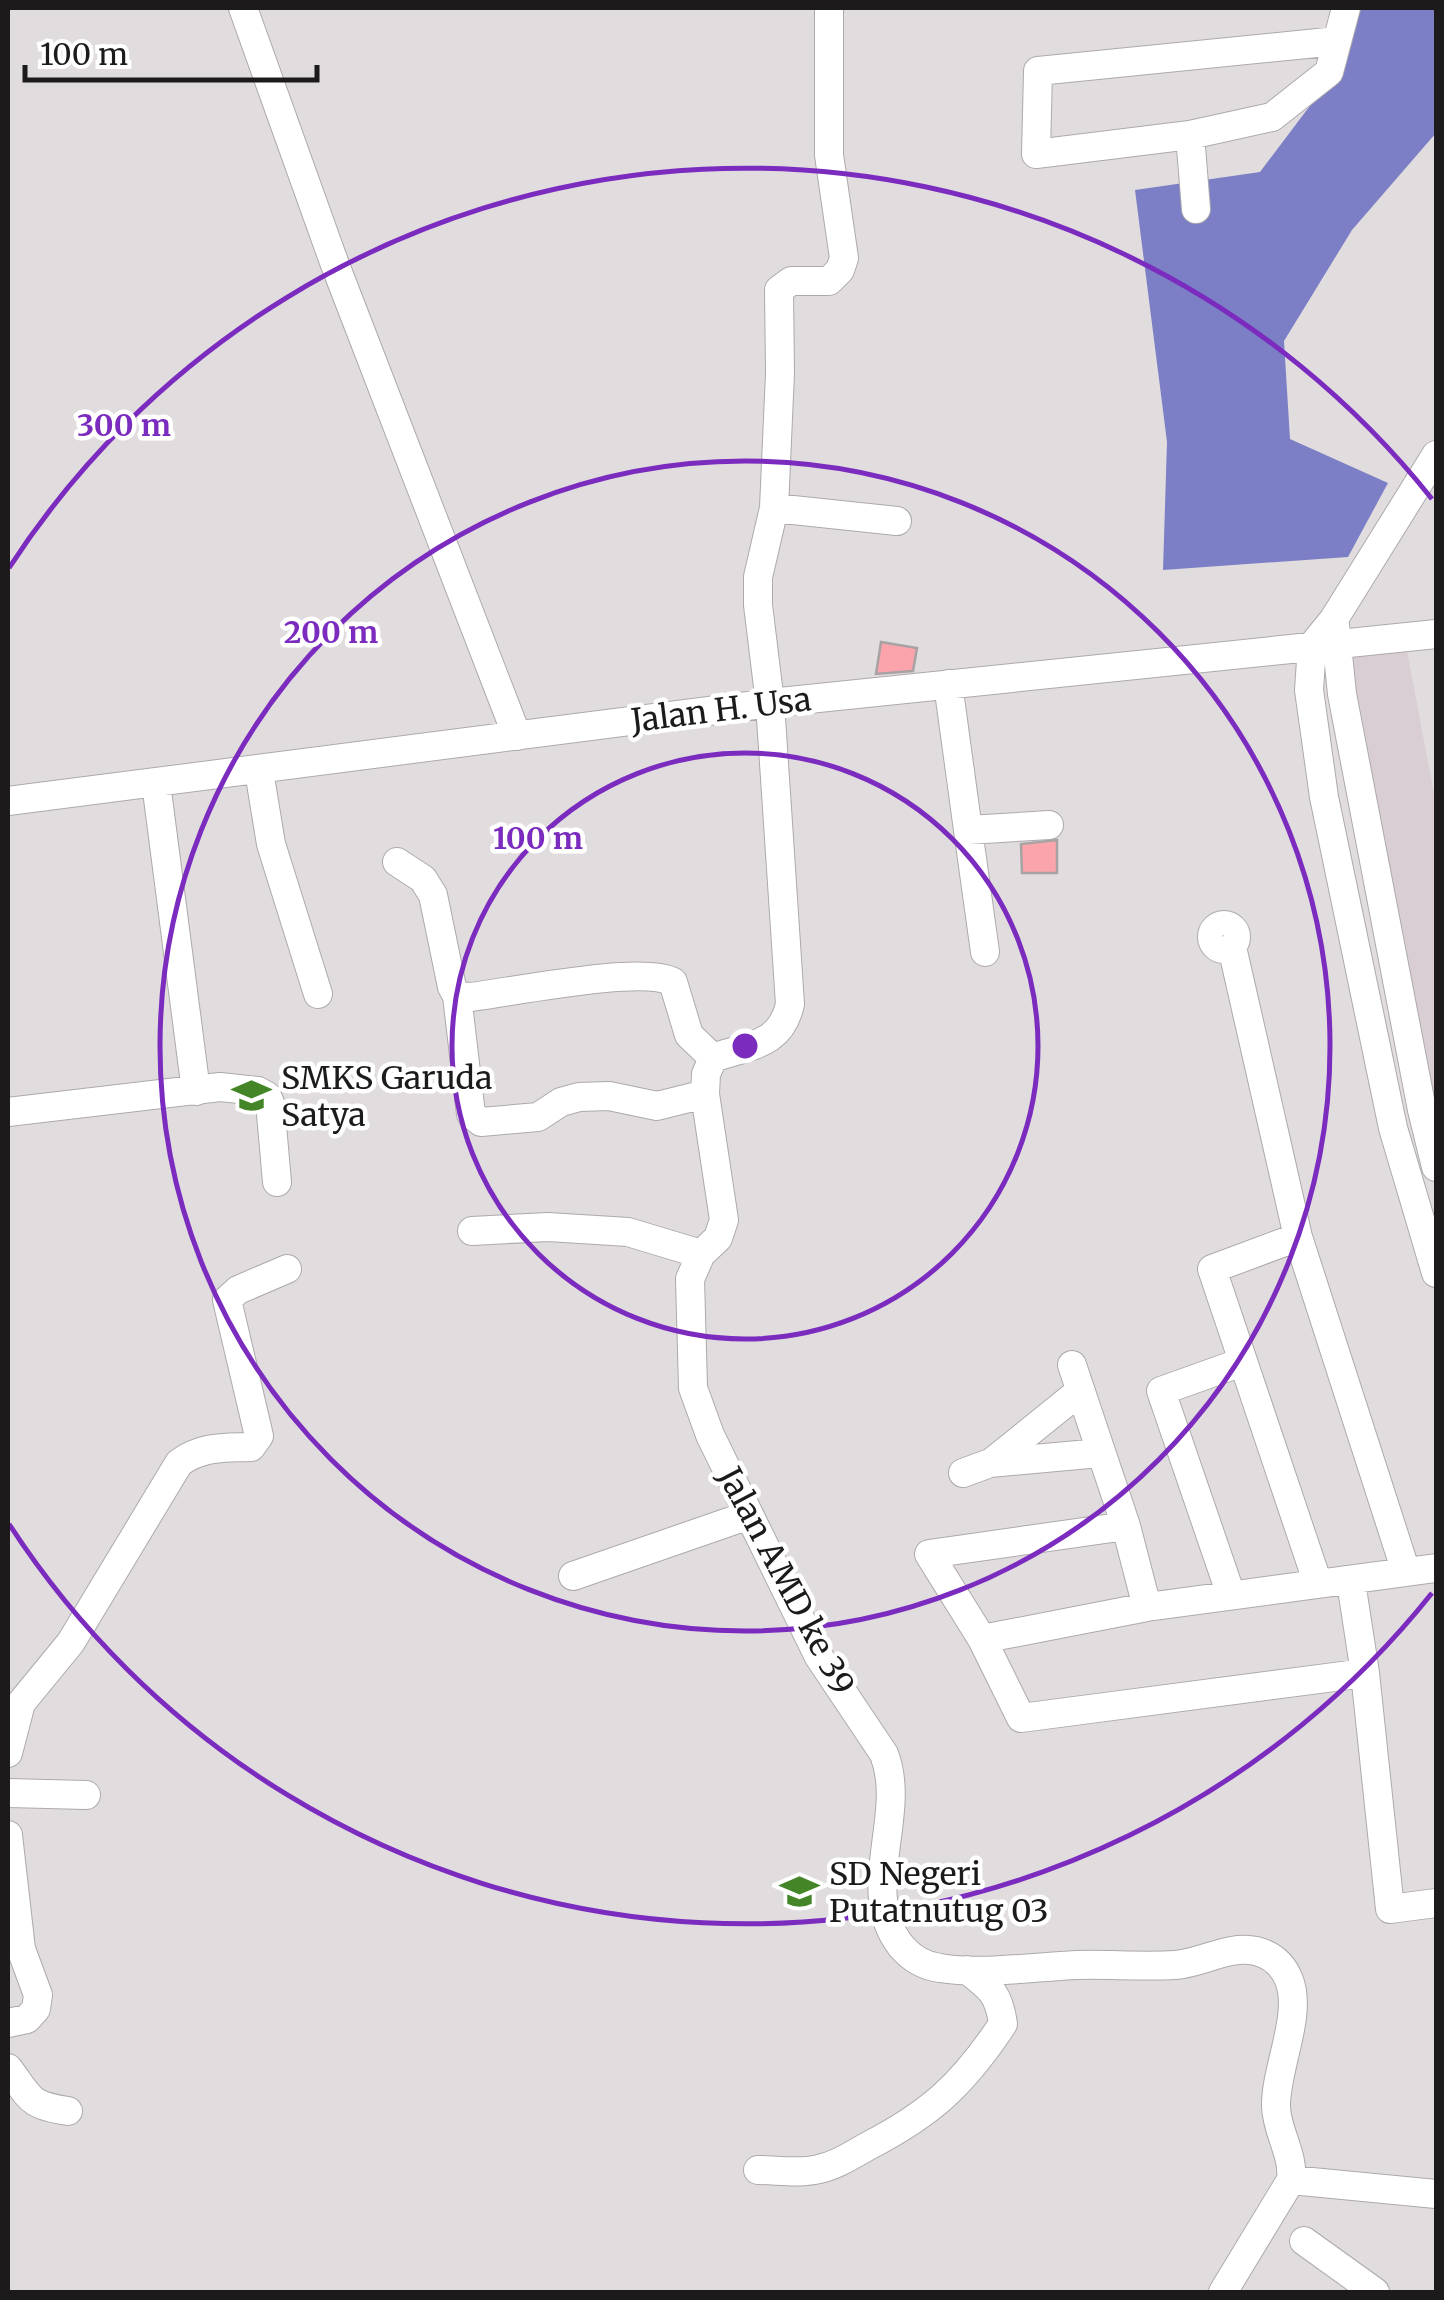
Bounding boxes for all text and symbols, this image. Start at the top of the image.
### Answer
scale bar [25,20,318,82]
text: 100 m [40,35,128,73]
text: 300 m [77,406,171,444]
text: 200 m [284,613,378,651]
street label: Jalan H. Usa [628,679,813,741]
text: 100 m [493,819,583,857]
centre of rings [727,1028,763,1064]
place label: SMKS Garuda Satya [281,1058,492,1135]
school or university icon: SMKS Garuda Satya [230,1075,272,1117]
street label: Jalan AMD ke 39 [709,1460,863,1701]
place label: SD Negeri Putatnutug 03 [829,1854,1049,1931]
school or university icon: SD Negeri Putatnutug 03 [778,1871,820,1913]

